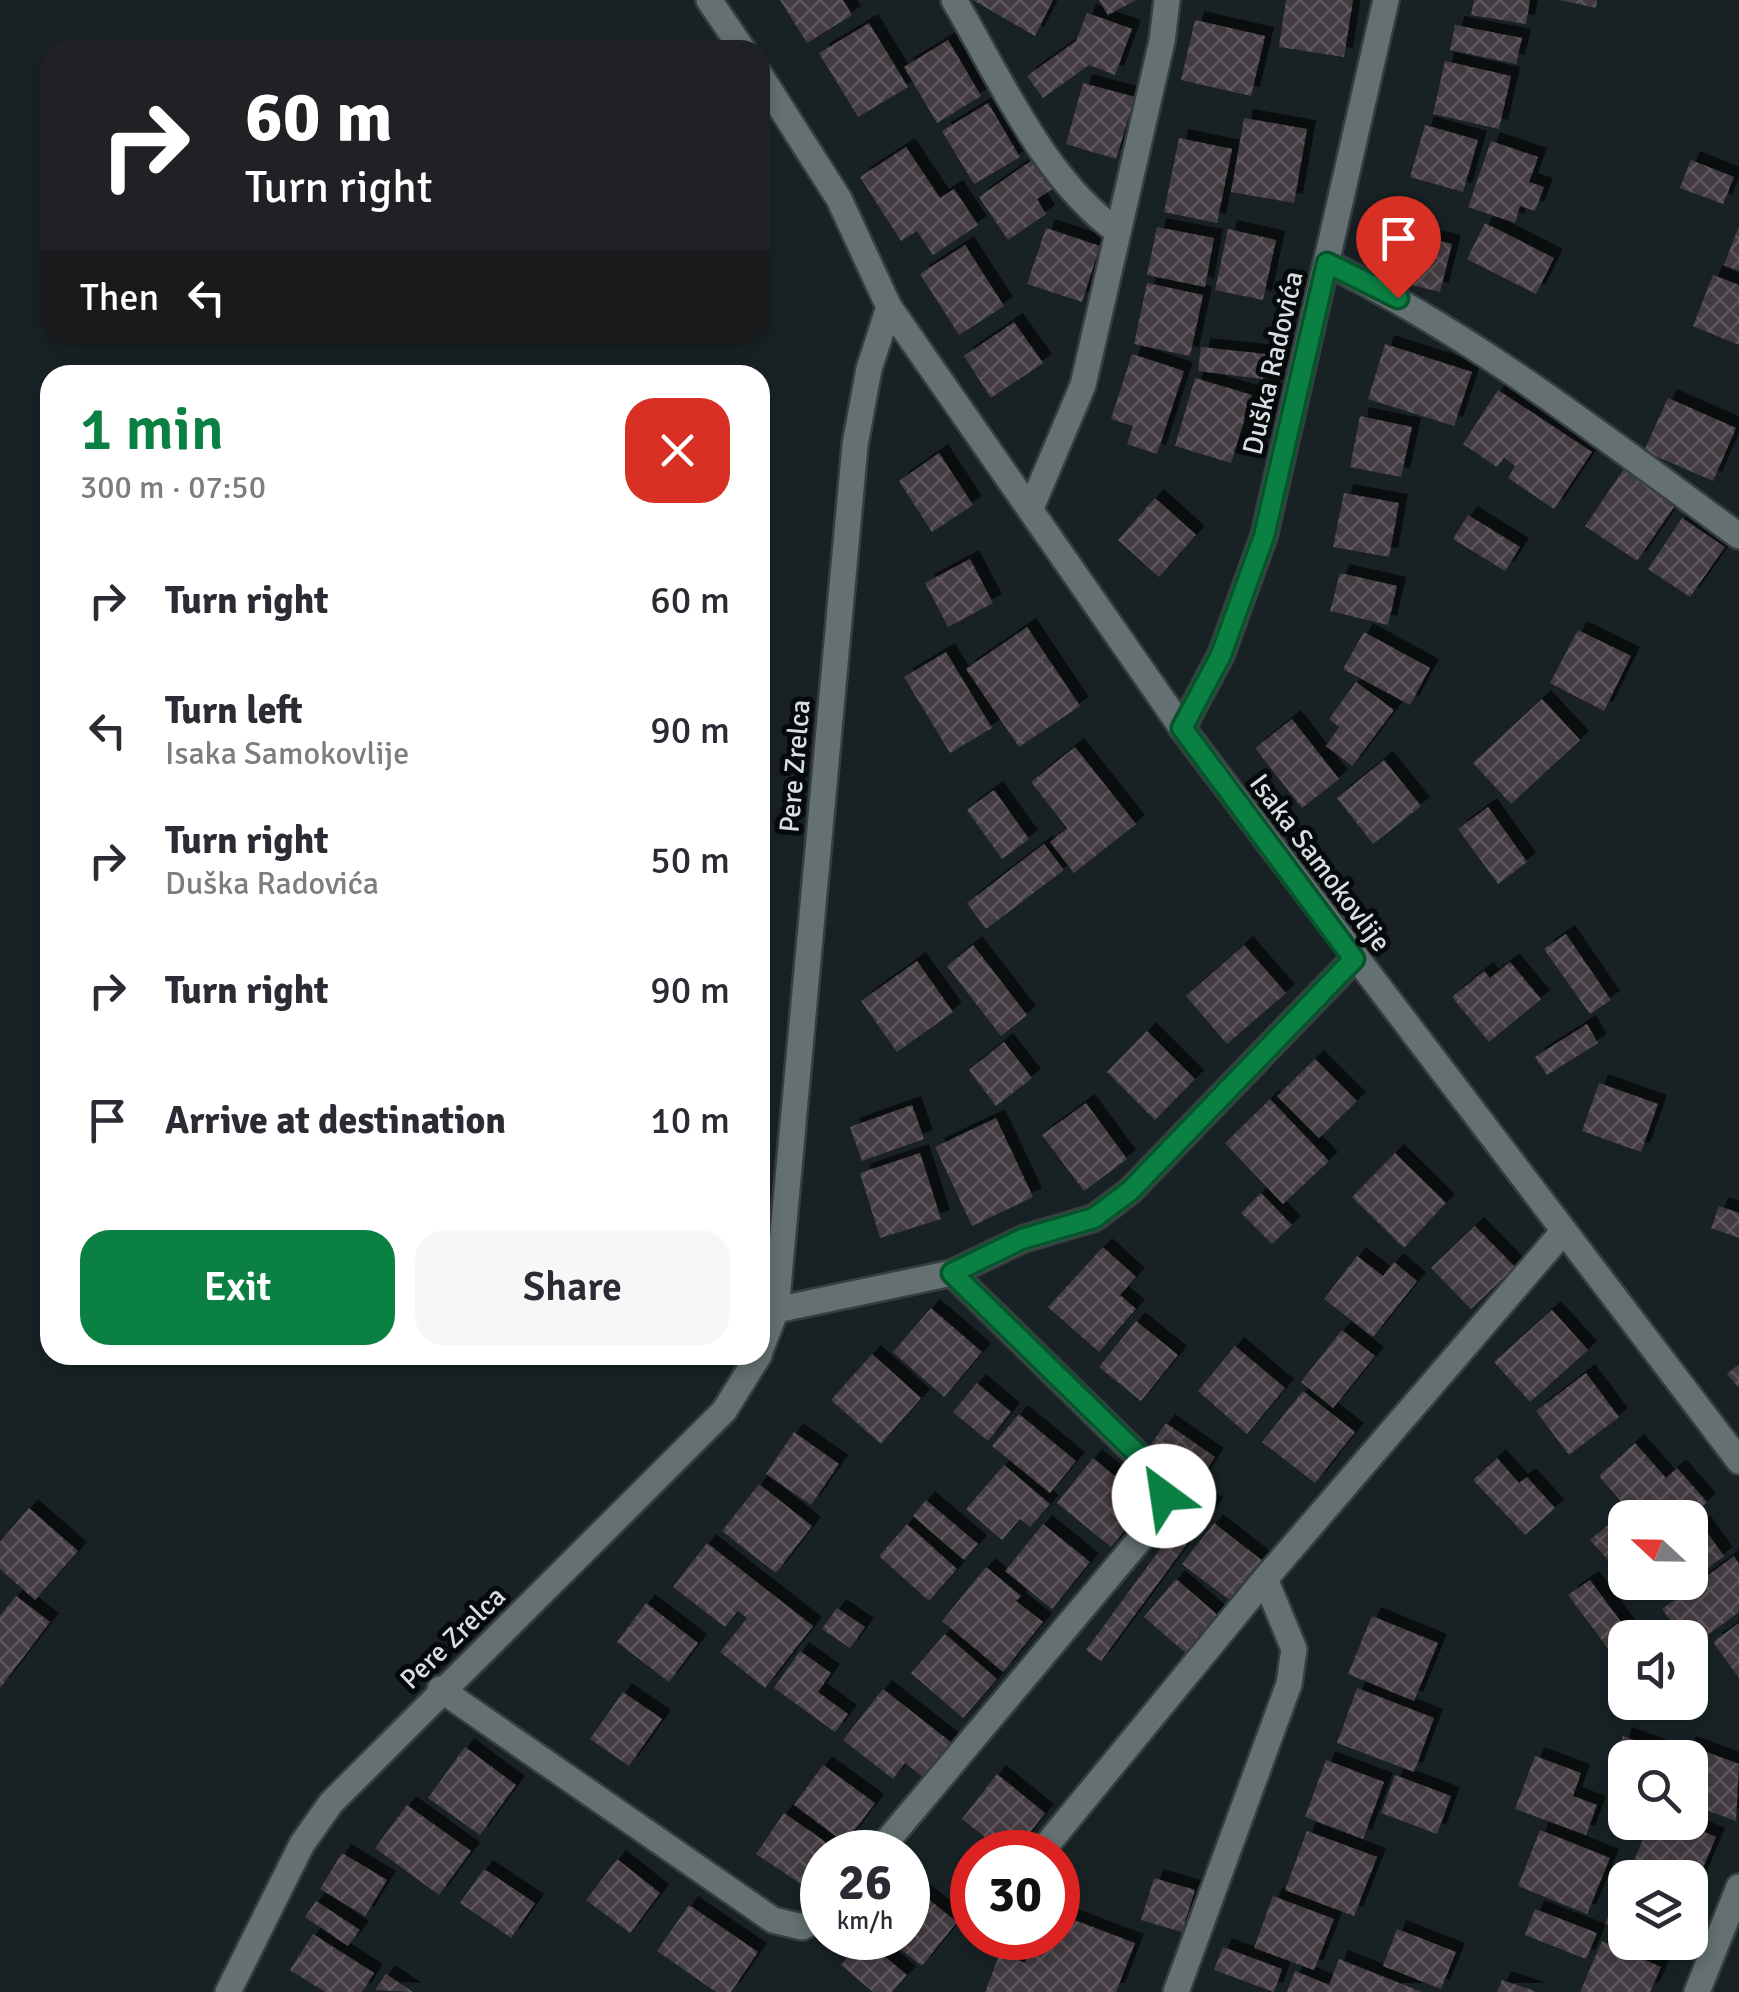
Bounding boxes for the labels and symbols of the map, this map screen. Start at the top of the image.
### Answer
pin [1356,196,1441,299]
street label: Duška Radovića [1235,268,1311,458]
street label: Pere Zrelca [772,698,818,834]
street label: Isaka Samokovlije [1242,767,1398,959]
position arrow [1112,1444,1216,1548]
north arrow [1608,1500,1708,1600]
street label: Pere Zrelca [393,1579,513,1697]
speed limit sign: 30 [950,1830,1080,1960]

